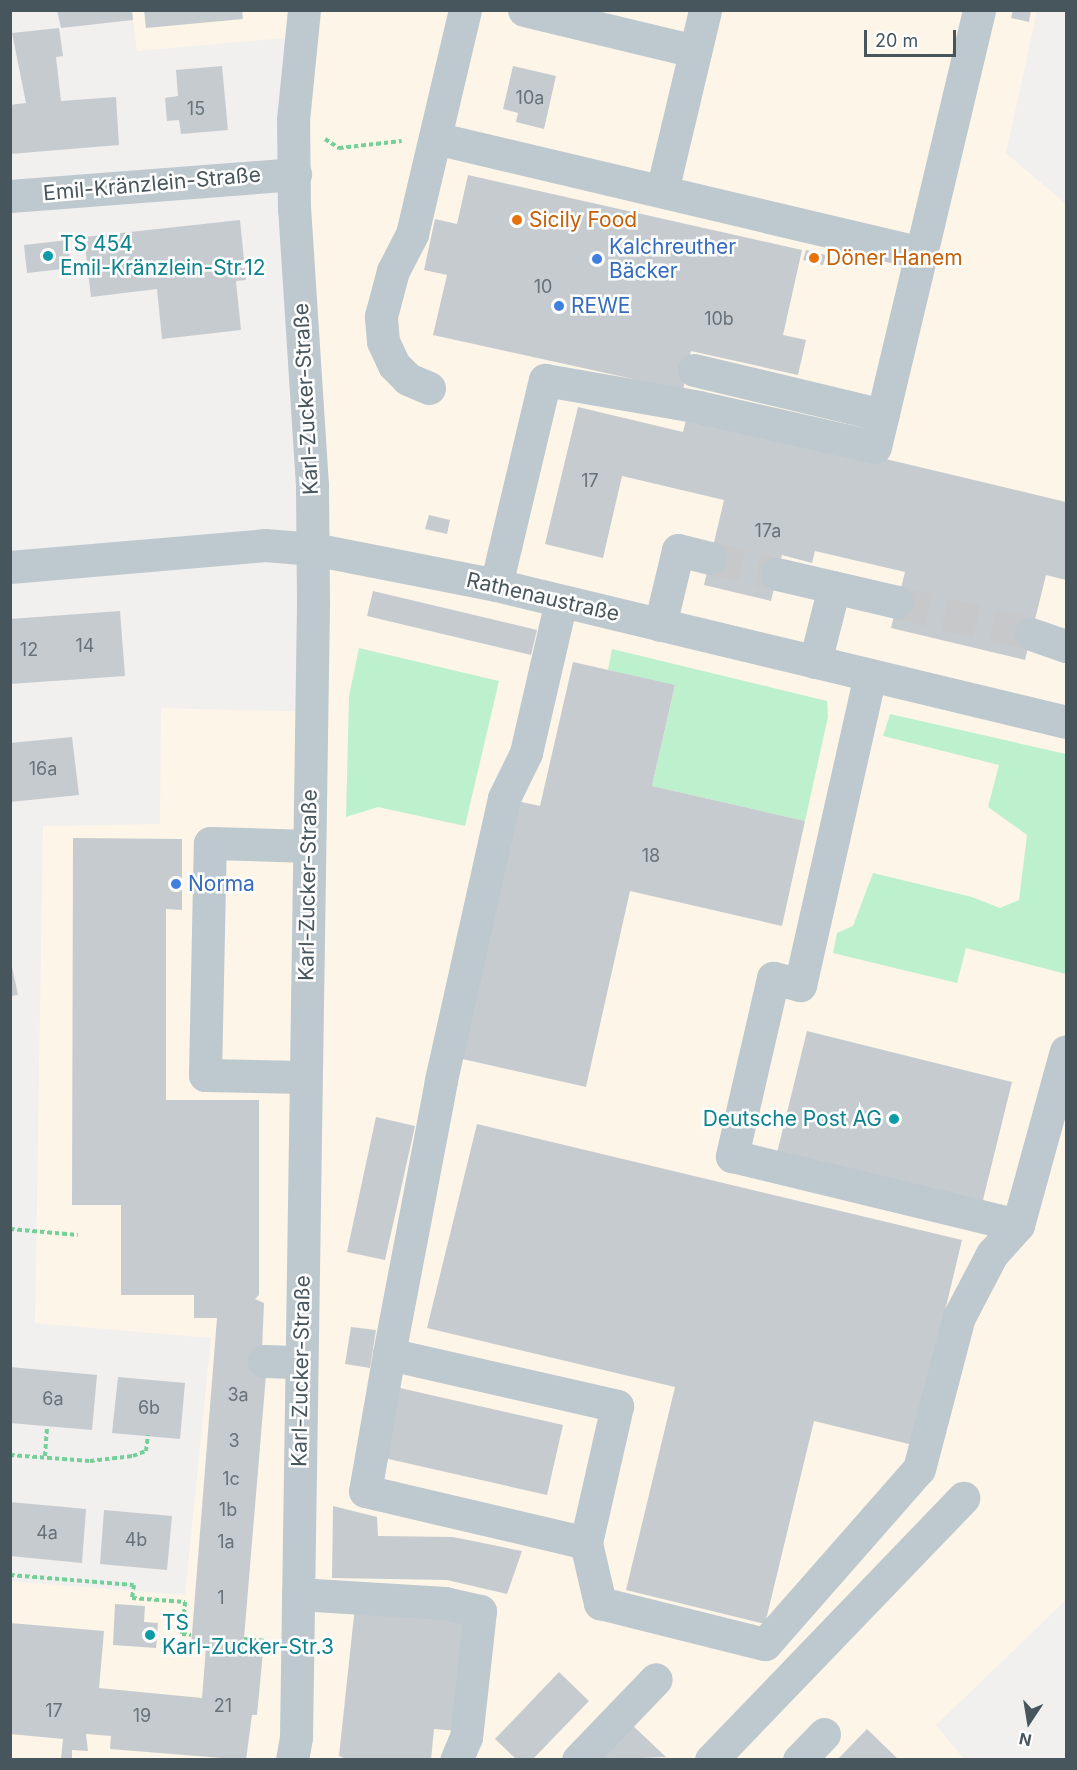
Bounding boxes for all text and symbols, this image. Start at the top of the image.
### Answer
scale bar [867,18,958,56]
text: 20 m [875,30,918,51]
house number: 10a [516,87,544,109]
house number: 15 [187,98,205,120]
street label: Emil-Kränzlein-Straße [42,162,262,206]
place label: Sicily Food [529,207,637,233]
marker: Sicily Food [510,213,524,227]
place label: TS 454 Emil-Kränzlein-Str.12 [60,231,266,281]
place label: Kalchreuther Bäcker [609,234,736,284]
place label: Döner Hanem [826,245,963,271]
marker: TS 454 Emil-Kränzlein-Str.12 [41,249,55,263]
marker: Döner Hanem [807,251,821,265]
marker: Kalchreuther Bäcker [590,252,604,266]
house number: 10 [534,276,552,298]
place label: REWE [571,293,630,319]
marker: REWE [552,299,566,313]
street label: Karl-Zucker-Straße [288,303,324,495]
house number: 10b [704,308,734,330]
house number: 17 [581,470,599,492]
house number: 17a [755,520,781,542]
street label: Rathenaustraße [464,567,622,627]
house number: 14 [76,635,94,657]
house number: 12 [20,639,38,661]
house number: 16a [29,758,57,780]
street label: Karl-Zucker-Straße [294,789,322,981]
house number: 18 [642,845,660,867]
place label: Norma [188,871,255,897]
marker: Norma [169,877,183,891]
place label: Deutsche Post AG [703,1106,882,1132]
marker: Deutsche Post AG [887,1112,901,1126]
street label: Karl-Zucker-Straße [287,1275,315,1467]
house number: 3a [227,1384,249,1406]
house number: 6a [42,1388,64,1410]
house number: 6b [138,1397,160,1419]
house number: 3 [228,1430,240,1452]
house number: 1c [222,1468,240,1490]
house number: 1b [219,1499,237,1521]
house number: 4a [36,1522,58,1544]
house number: 4b [125,1529,147,1551]
house number: 1a [217,1531,235,1553]
house number: 1 [217,1587,225,1609]
place label: TS Karl-Zucker-Str.3 [162,1610,334,1660]
marker: TS Karl-Zucker-Str.3 [143,1628,157,1642]
north arrow [999,1692,1059,1752]
house number: 21 [214,1695,232,1717]
house number: 17 [45,1700,63,1722]
house number: 19 [133,1705,151,1727]
text: N [1017,1729,1033,1751]

